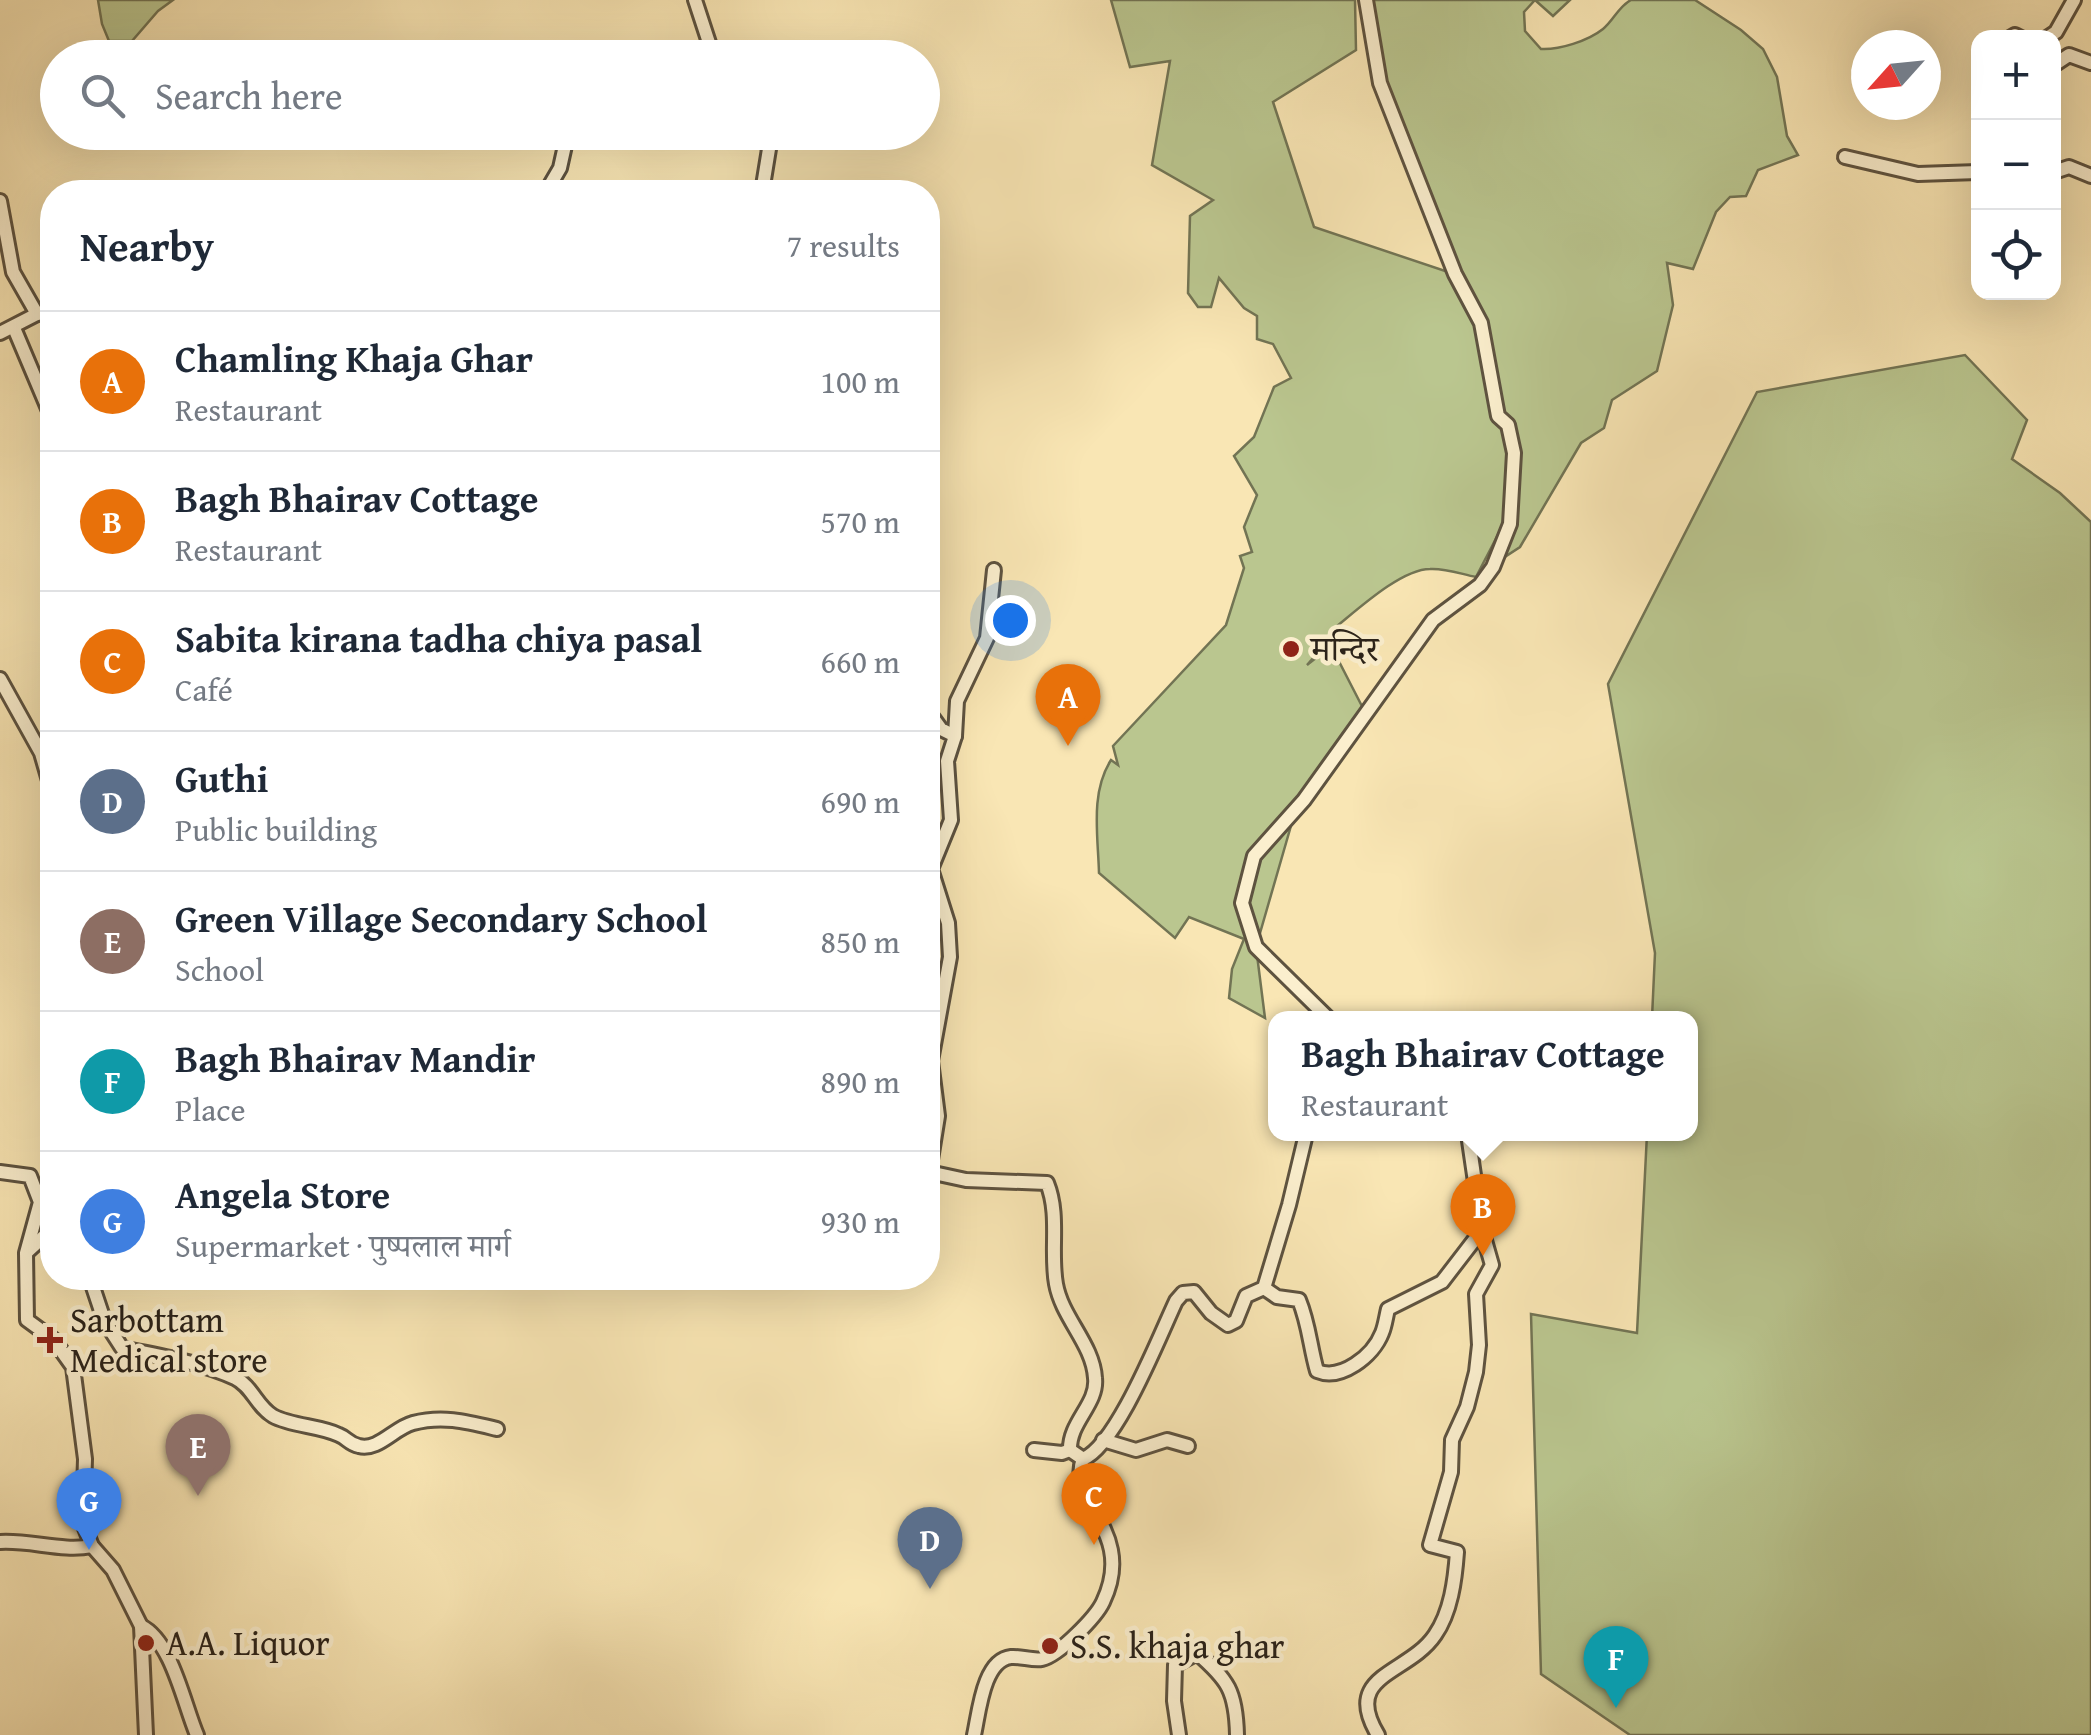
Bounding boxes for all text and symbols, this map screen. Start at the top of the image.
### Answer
north arrow [1851,30,1941,120]
map controls [1971,30,2061,300]
button: + [1971,30,2061,120]
search box [40,40,940,150]
text: Search here [155,67,343,123]
icon: search [75,68,130,123]
button: − [1971,120,2061,210]
button: locate [1971,210,2061,300]
text: Nearby [80,215,214,276]
text: 7 results [787,222,900,269]
text: Chamling Khaja Ghar [175,330,533,386]
text: A [102,358,123,405]
text: 100 m [821,358,900,405]
text: Restaurant [175,386,322,433]
text: Bagh Bhairav Cottage [175,470,539,526]
text: B [103,498,122,545]
text: 570 m [821,498,900,545]
text: Restaurant [175,526,322,573]
your location [985,595,1036,646]
text: Sabita kirana tadha chiya pasal [175,610,702,666]
place label: मन्दिर [1309,623,1380,674]
text: C [103,638,122,685]
text: 660 m [821,638,900,685]
marker: मन्दिर [1280,638,1302,660]
pin: A [1036,664,1100,746]
text: Café [175,666,233,713]
text: Guthi [175,750,269,806]
text: D [102,778,123,825]
text: 690 m [821,778,900,825]
text: Public building [175,806,377,853]
text: Green Village Secondary School [175,890,707,946]
text: E [104,918,121,965]
text: 850 m [821,918,900,965]
text: School [175,946,264,993]
popup [1268,1011,1698,1141]
text: Bagh Bhairav Cottage [1301,1025,1665,1081]
text: Bagh Bhairav Mandir [175,1030,536,1086]
text: F [104,1058,121,1105]
text: 890 m [821,1058,900,1105]
text: Restaurant [1301,1081,1448,1128]
text: Place [175,1086,246,1133]
text: Angela Store [175,1166,390,1222]
pin: B [1450,1174,1516,1256]
text: G [103,1198,122,1245]
text: 930 m [821,1198,900,1245]
text: Supermarket · पुष्पलाल मार्ग [175,1222,511,1269]
place label: Sarbottam Medical store [70,1294,268,1385]
marker: Sarbottam Medical store [39,1329,61,1351]
pin: E [166,1414,230,1496]
pin: C [1062,1462,1126,1545]
pin: G [56,1468,122,1550]
pin: D [898,1506,962,1589]
place label: A.A. Liquor [166,1617,330,1668]
place label: S.S. khaja ghar [1070,1620,1285,1671]
pin: F [1584,1626,1648,1708]
marker: A.A. Liquor [135,1632,157,1654]
marker: S.S. khaja ghar [1039,1635,1061,1657]

